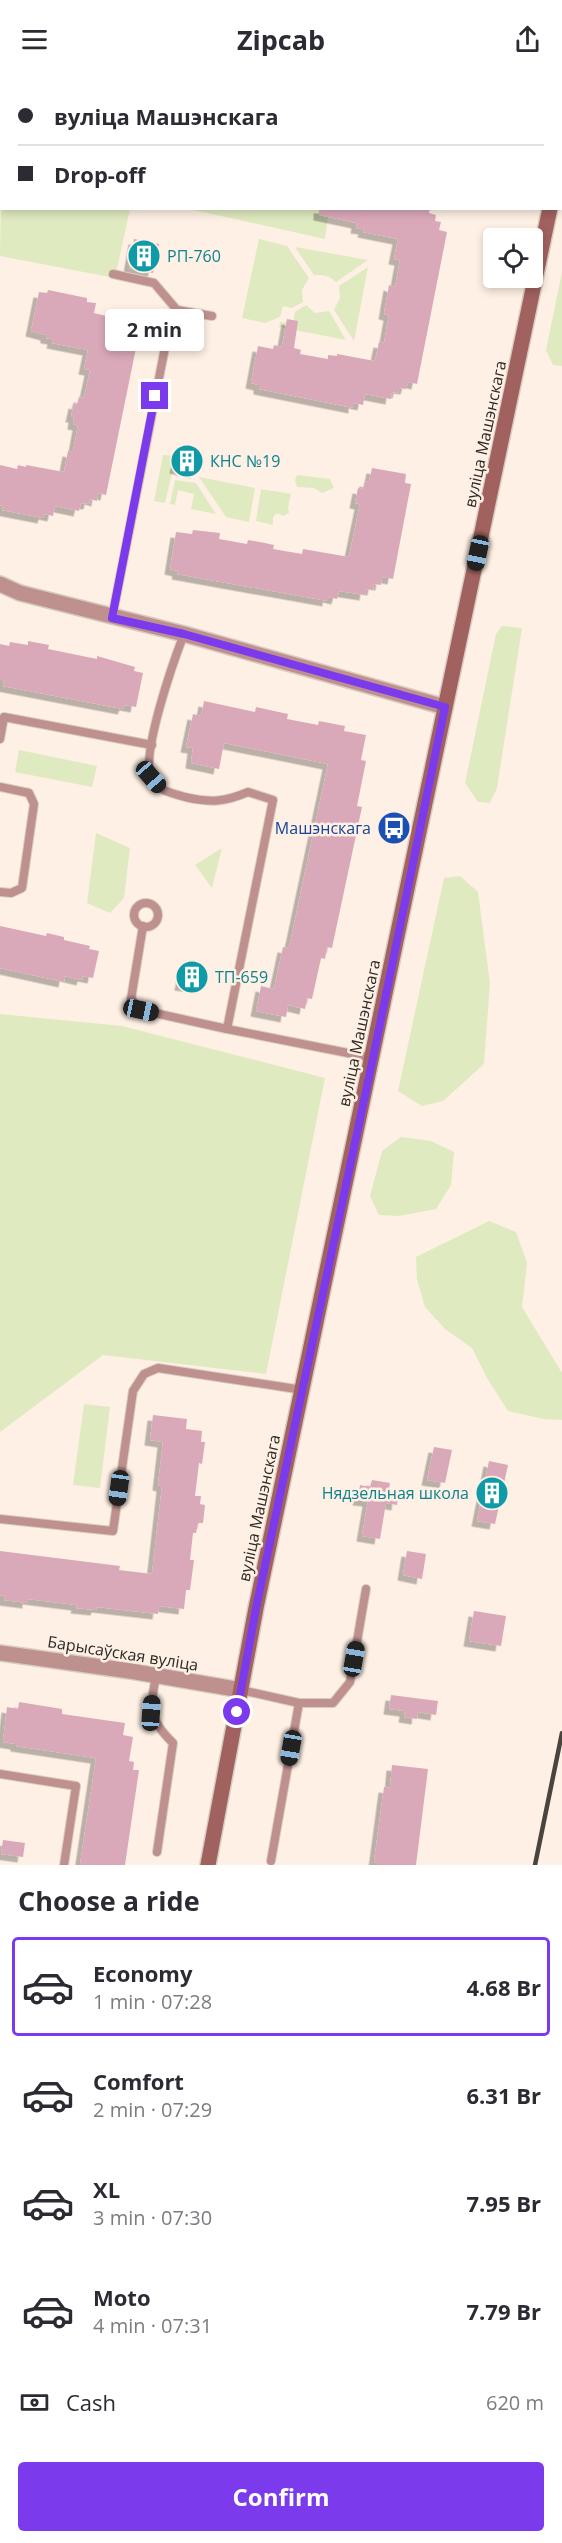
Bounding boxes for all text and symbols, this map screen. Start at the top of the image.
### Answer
text: Zipcab [237,21,325,58]
icon: menu [18,23,51,56]
icon: share [511,23,544,56]
text: вуліца Машэнскага [54,101,279,131]
text: Drop-off [54,159,146,189]
map controls [483,228,543,288]
button: locate [483,228,543,288]
building icon: РП-760 [126,238,162,274]
place label: РП-760 [167,245,221,267]
callout: 2 min [106,309,204,351]
text: 2 min [127,316,182,343]
street label: вуліца Машэнскага [459,359,511,509]
route end [141,382,168,409]
building icon: КНС №19 [169,443,205,479]
place label: КНС №19 [210,450,280,472]
car [465,534,491,572]
car [132,758,170,796]
bus stop icon: Машэнскага [376,810,412,846]
place label: Машэнскага [275,817,371,839]
street label: вуліца Машэнскага [333,958,385,1108]
building icon: ТП-659 [174,959,210,995]
place label: ТП-659 [215,966,268,988]
car [122,997,160,1023]
street label: вуліца Машэнскага [233,1433,285,1583]
car [108,1469,130,1507]
building icon: Нядзельная школа [474,1475,510,1511]
place label: Нядзельная школа [322,1482,469,1504]
street label: Барысаўская вуліца [46,1630,200,1676]
car [342,1640,366,1678]
car [141,1694,161,1732]
route start [223,1698,250,1725]
car [279,1729,303,1767]
text: Choose a ride [18,1882,200,1919]
text: Economy [93,1958,192,1988]
icon: car [21,1960,75,2014]
text: 4.68 Br [467,1972,541,2002]
text: 1 min · 07:28 [93,1988,212,2015]
text: Comfort [93,2066,184,2096]
icon: car [21,2068,75,2122]
text: 6.31 Br [467,2080,541,2110]
text: 2 min · 07:29 [93,2096,212,2123]
text: XL [93,2174,120,2204]
icon: car [21,2176,75,2230]
text: 7.95 Br [467,2188,541,2218]
text: 3 min · 07:30 [93,2204,212,2231]
text: Moto [93,2282,151,2312]
icon: car [21,2284,75,2338]
text: 7.79 Br [467,2296,541,2326]
text: 4 min · 07:31 [93,2312,212,2339]
icon: cash [18,2386,51,2419]
text: Cash [66,2387,116,2417]
text: 620 m [486,2389,544,2416]
button: Confirm [18,2462,544,2531]

